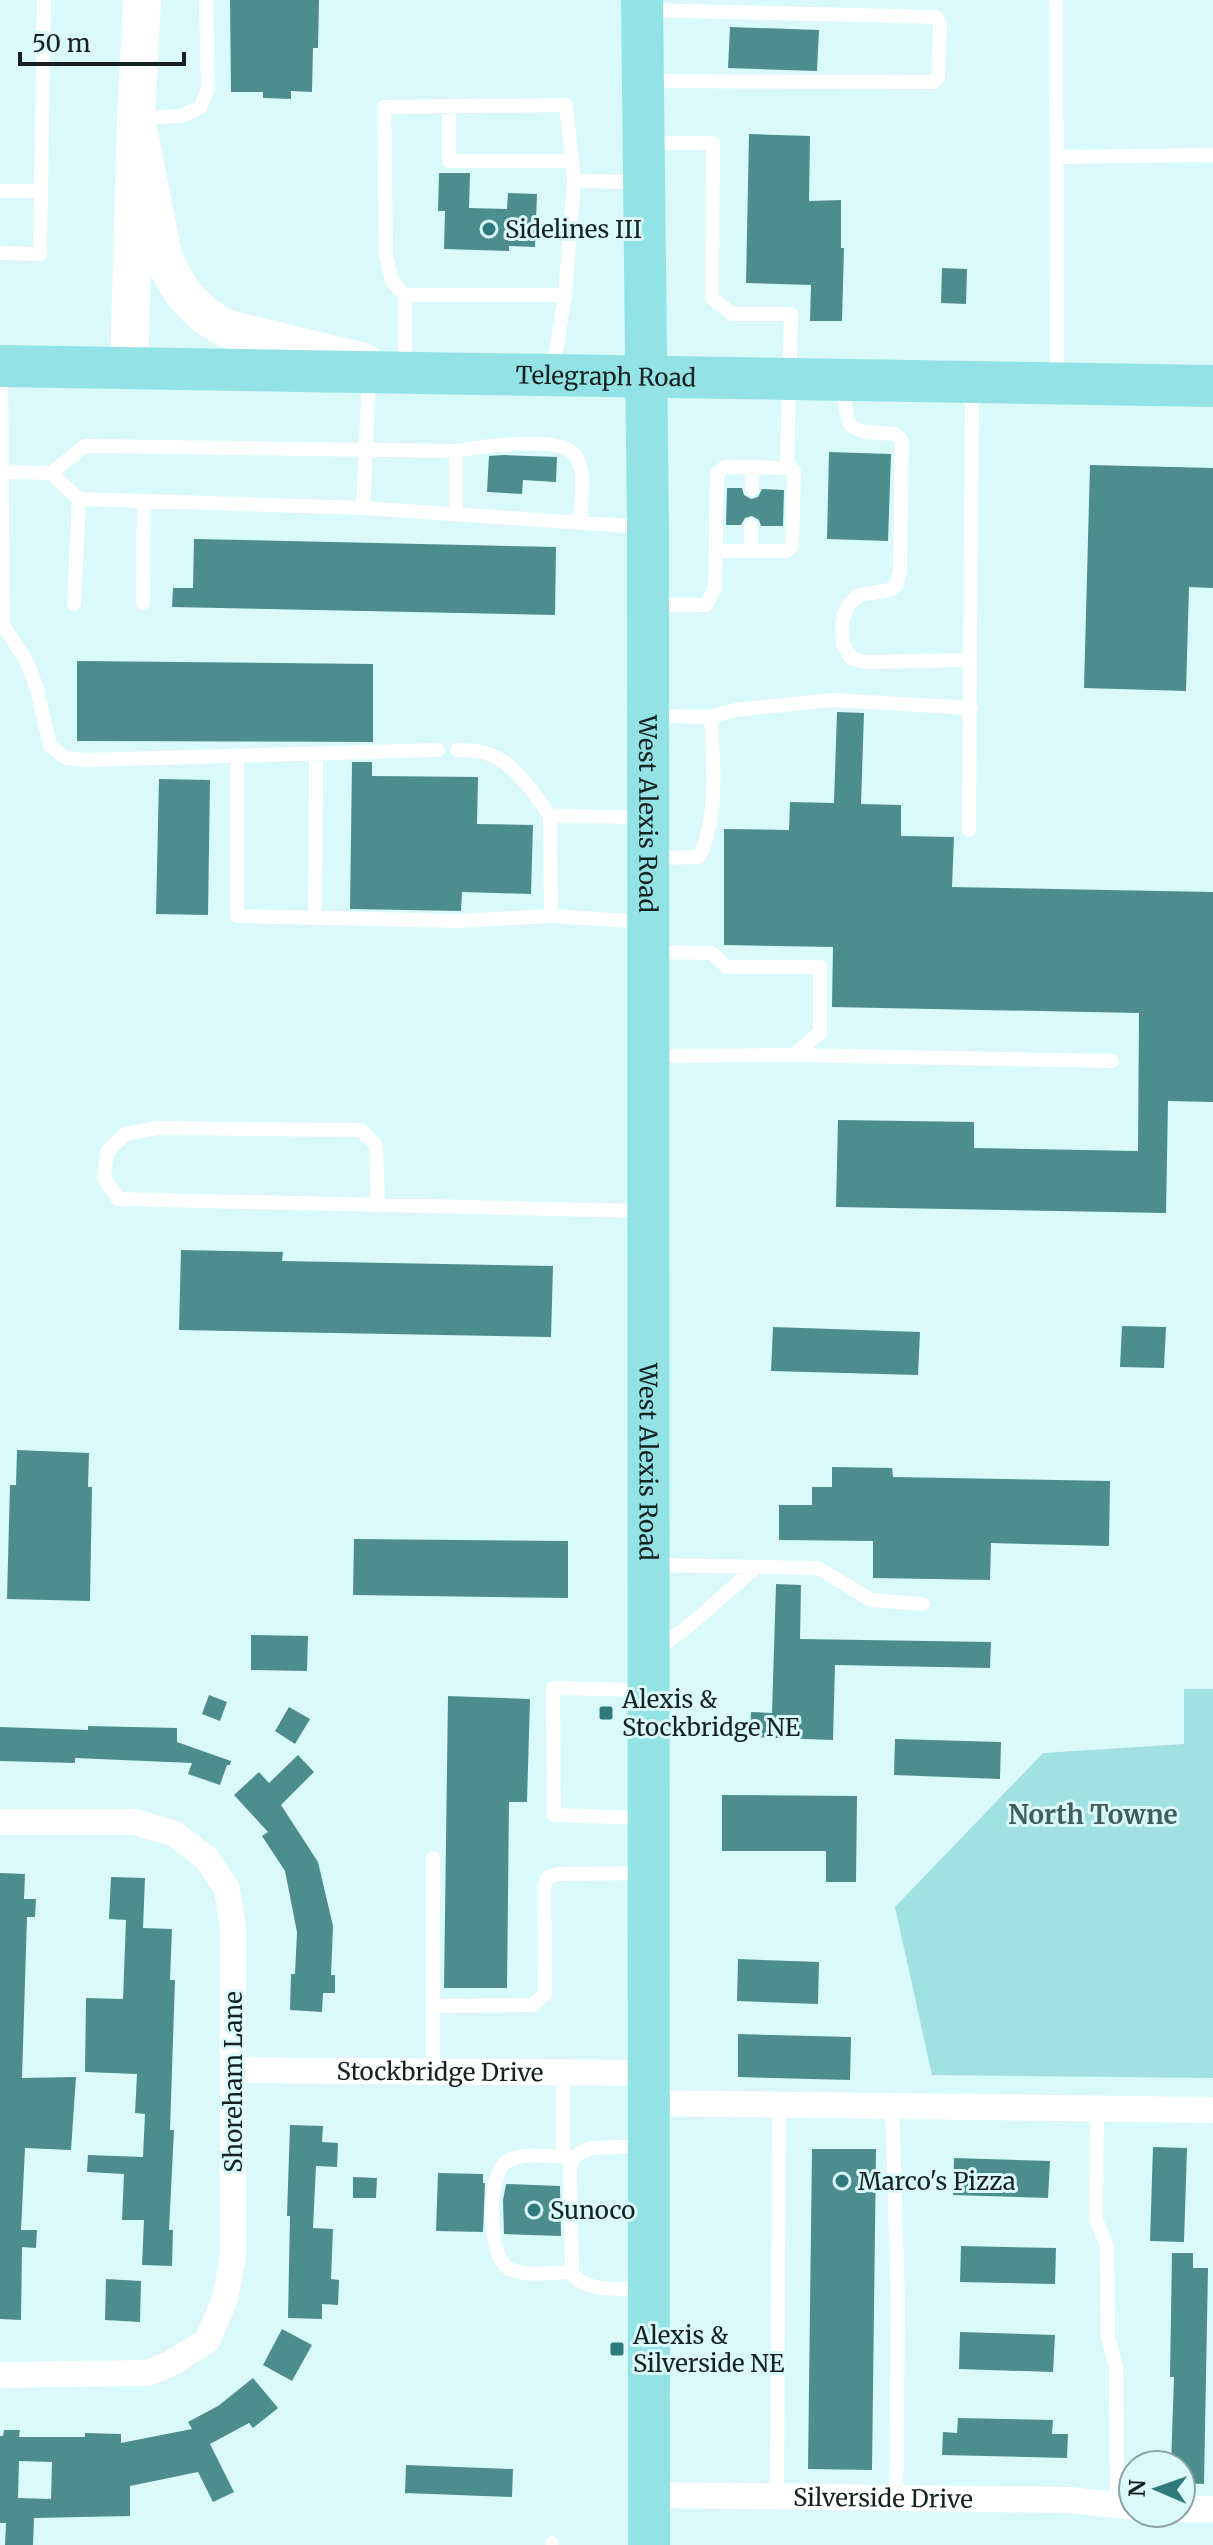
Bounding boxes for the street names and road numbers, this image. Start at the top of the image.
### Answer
street label: Telegraph Road [515,359,696,393]
street label: West Alexis Road [633,714,664,913]
street label: West Alexis Road [633,1362,664,1561]
street label: Shoreham Lane [218,1991,249,2173]
street label: Stockbridge Drive [337,2055,543,2088]
street label: Silverside Drive [793,2481,973,2514]

